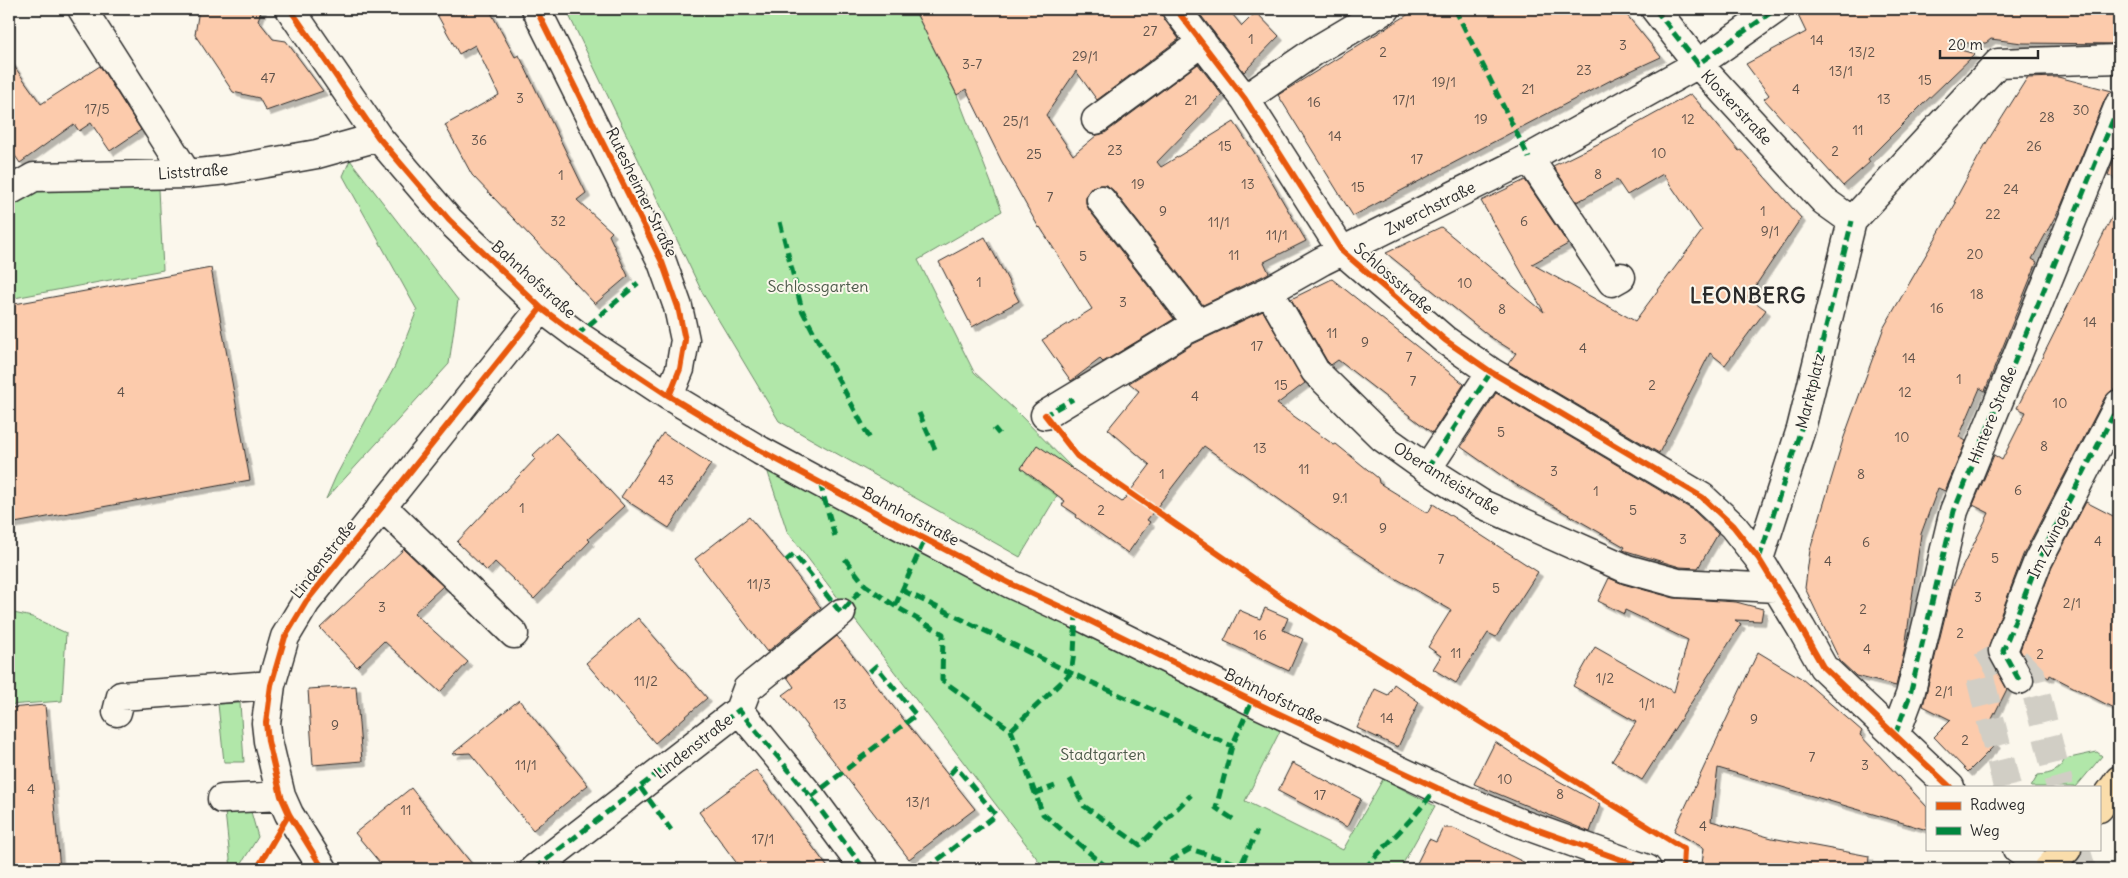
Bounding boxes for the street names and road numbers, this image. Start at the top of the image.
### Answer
street label: Klosterstraße [1697,65,1777,149]
street label: Rutesheimer Straße [602,124,682,260]
street label: Liststraße [157,159,229,183]
street label: Zwerchstraße [1381,177,1479,239]
street label: Bahnhofstraße [488,236,580,322]
street label: Schlossstraße [1350,238,1438,318]
street label: Marktplatz [1791,351,1829,431]
street label: Hintere Straße [1963,363,2021,467]
street label: Oberamteistraße [1390,437,1504,519]
street label: Bahnhofstraße [859,482,963,550]
street label: Im Zwinger [2023,498,2077,582]
street label: Lindenstraße [286,516,360,602]
street label: Bahnhofstraße [1222,664,1326,728]
street label: Lindenstraße [650,709,736,783]

